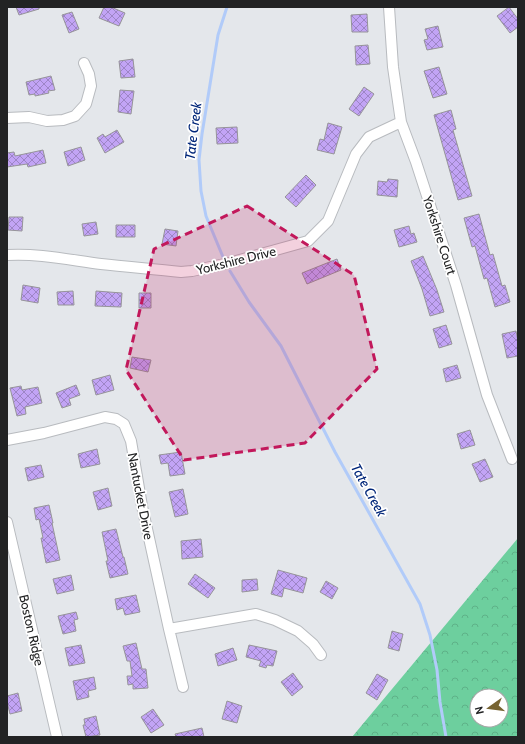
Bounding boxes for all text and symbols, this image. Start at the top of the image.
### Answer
water label: Tate Creek [181,100,206,161]
street label: Yorkshire Court [419,192,461,277]
street label: Yorkshire Drive [194,242,278,278]
street label: Nantucket Drive [125,451,157,541]
water label: Tate Creek [347,460,391,521]
street label: Boston Ridge [16,593,48,668]
north arrow [469,688,509,728]
text: N [472,705,487,716]

